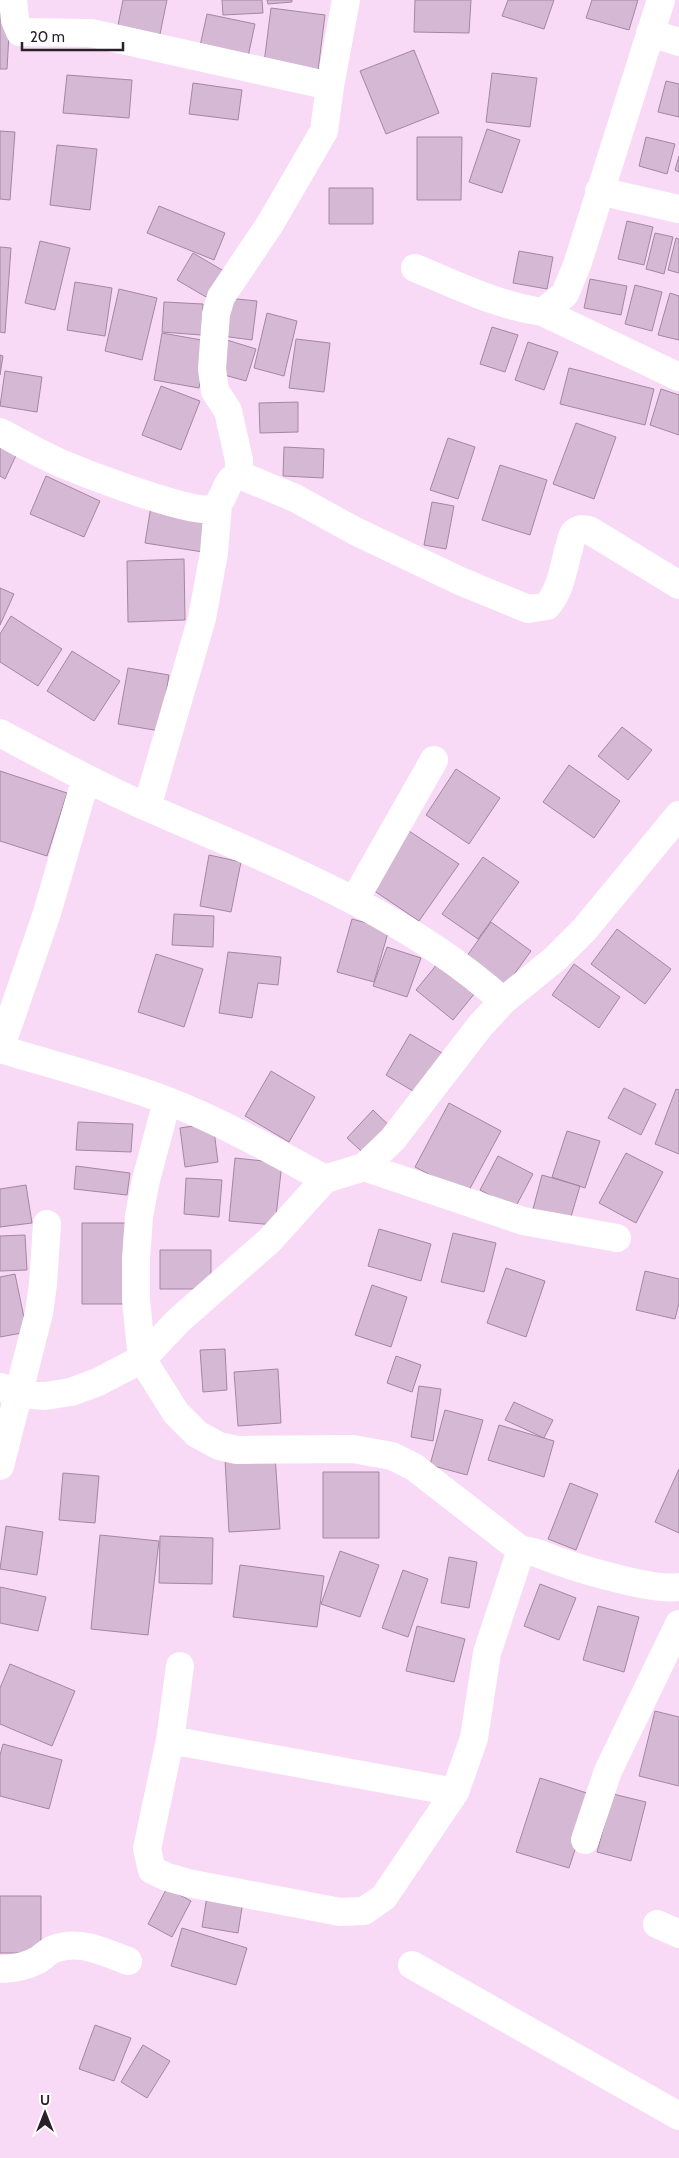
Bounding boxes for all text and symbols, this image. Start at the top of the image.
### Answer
scale bar [22,20,124,52]
text: 20 m [30,28,65,46]
north arrow [20,2088,70,2138]
text: U [40,2091,50,2109]

